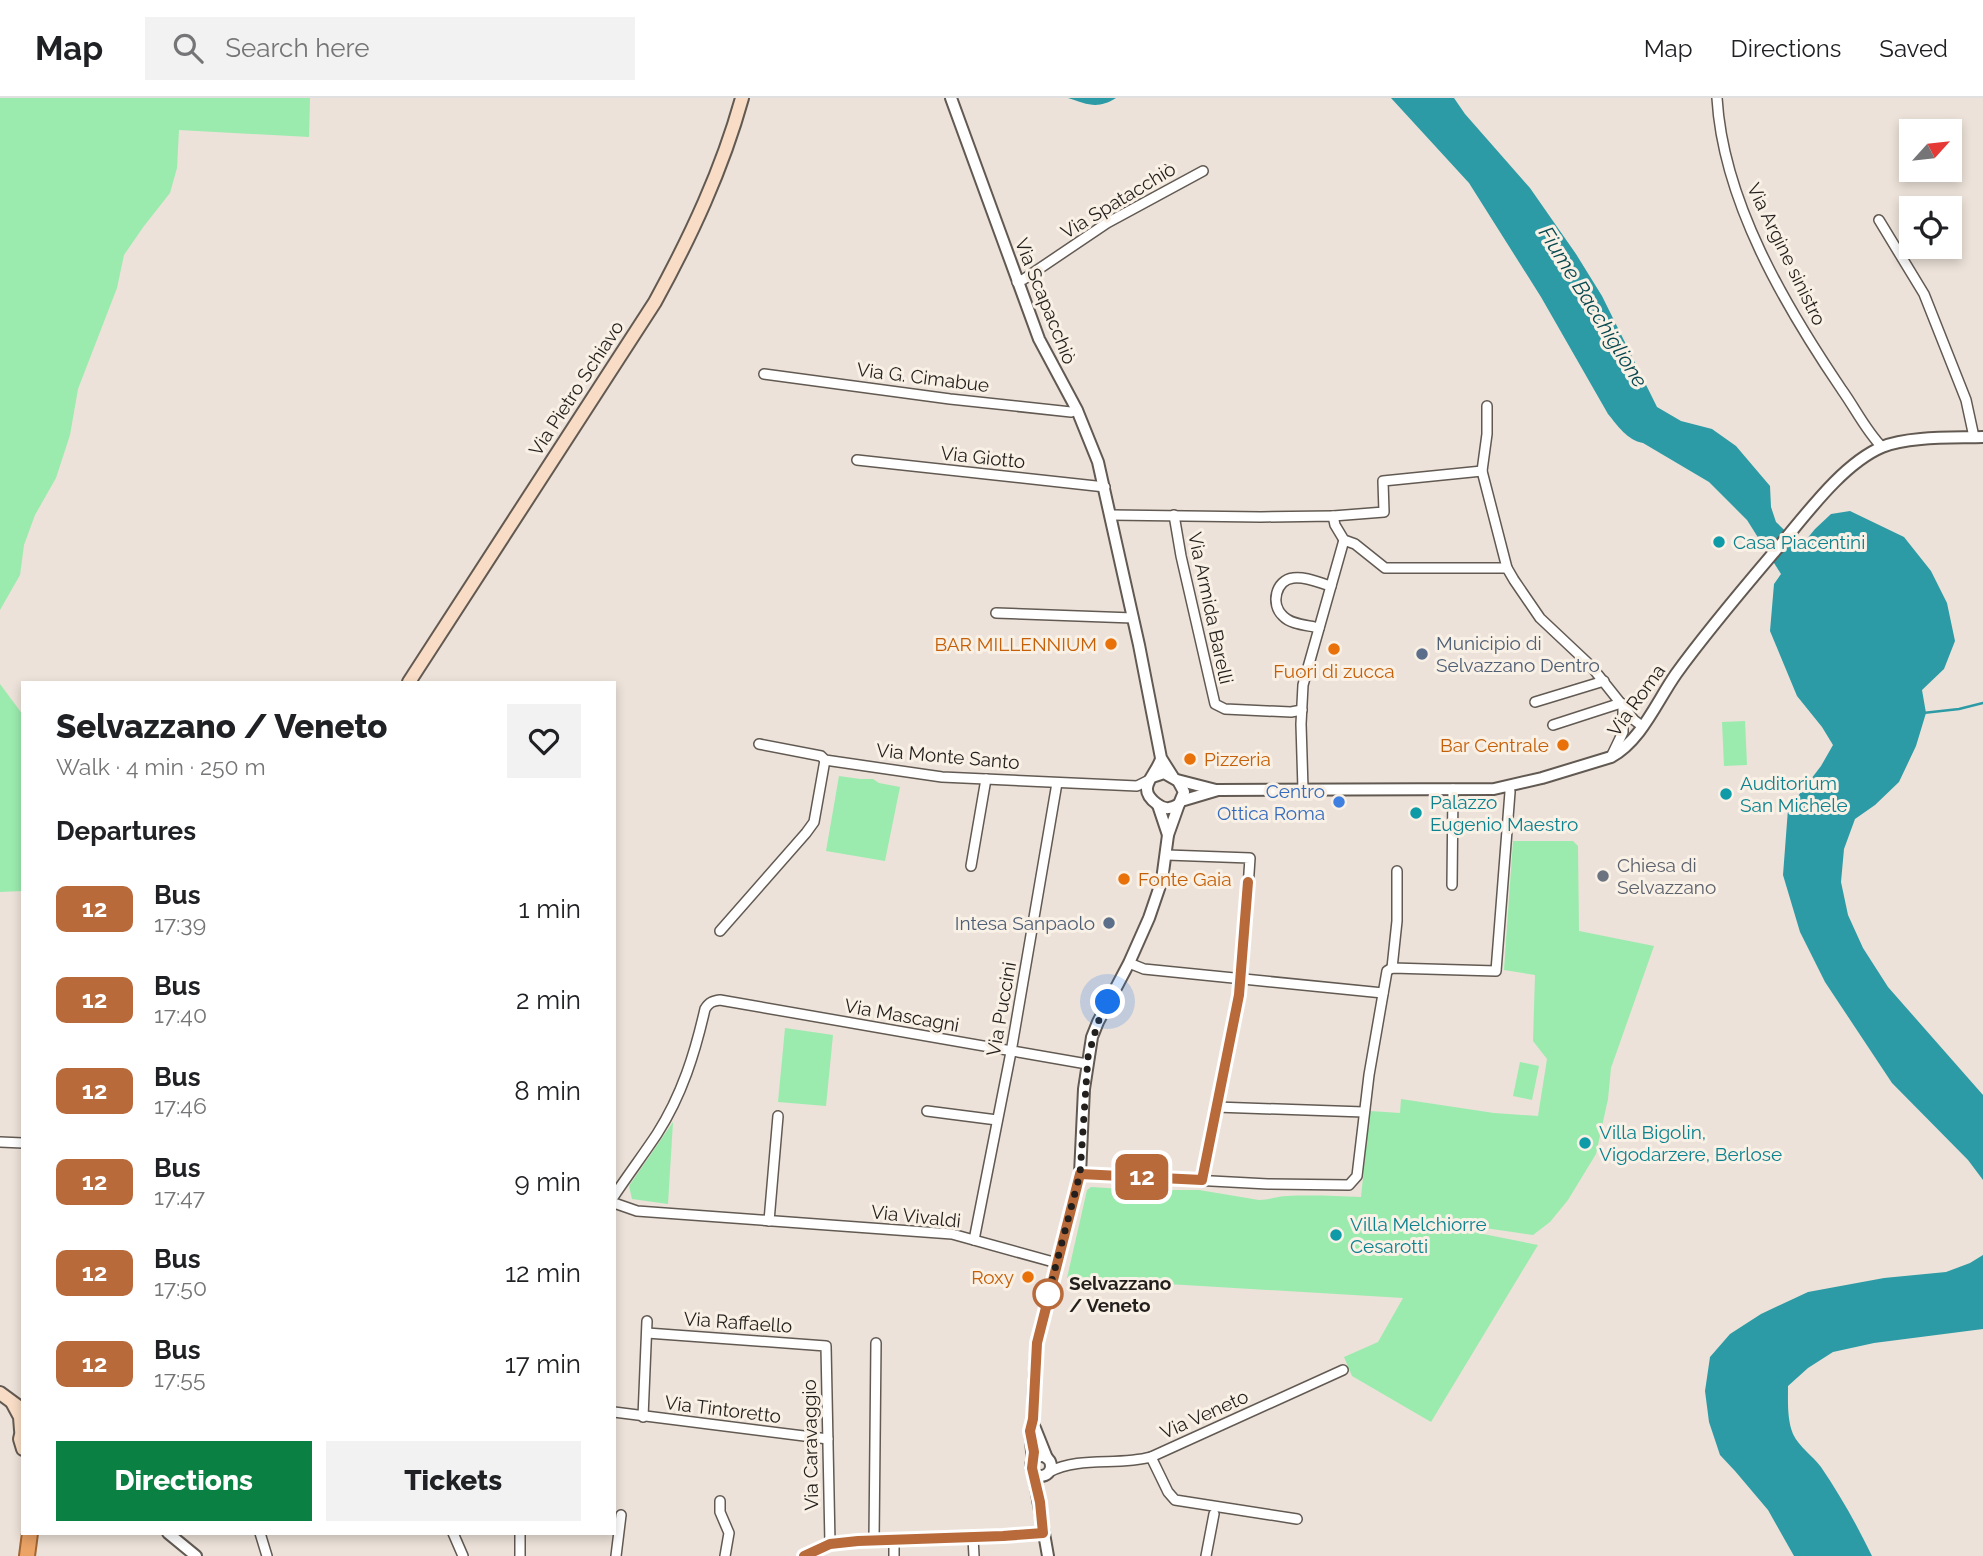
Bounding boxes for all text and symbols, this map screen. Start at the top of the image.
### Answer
search box [145,17,635,80]
text: Map [35,29,103,68]
icon: search [169,29,207,67]
text: Search here [225,33,370,63]
text: Map [1644,34,1693,63]
text: Directions [1731,34,1841,63]
text: Saved [1879,34,1948,63]
north arrow [1899,119,1962,182]
map controls [1899,119,1962,259]
street label: Via Spatacchiò [1057,157,1179,243]
street label: Via Argine sinistro [1743,179,1831,329]
button: locate [1899,196,1962,259]
water label: Fiume Bacchiglione [1534,222,1653,392]
street label: Via Scapacchiò [1011,235,1081,367]
street label: Via Pietro Schiavo [524,316,628,460]
street label: Via G. Cimabue [855,358,991,396]
street label: Via Giotto [940,442,1026,472]
street label: Via Armida Barelli [1184,530,1238,686]
place label: Casa Piacentini [1733,531,1865,553]
marker: Casa Piacentini [1711,534,1727,550]
place label: Municipio di Selvazzano Dentro [1436,632,1600,676]
place label: BAR MILLENNIUM [934,633,1097,655]
marker: BAR MILLENNIUM [1103,636,1119,652]
marker: Fuori di zucca [1326,641,1342,657]
marker: Municipio di Selvazzano Dentro [1414,646,1430,662]
place label: Fuori di zucca [1273,660,1395,682]
street label: Via Roma [1603,660,1669,740]
button: heart [507,704,581,778]
text: Selvazzano / Veneto [56,707,387,746]
place label: Bar Centrale [1440,734,1549,756]
marker: Bar Centrale [1555,737,1571,753]
street label: Via Monte Santo [876,739,1020,773]
place label: Pizzeria [1204,748,1271,770]
marker: Pizzeria [1182,751,1198,767]
text: Walk · 4 min · 250 m [56,753,266,780]
place label: Auditorium San Michele [1740,772,1848,816]
place label: Centro Ottica Roma [1217,780,1325,824]
marker: Auditorium San Michele [1718,786,1734,802]
place label: Palazzo Eugenio Maestro [1430,791,1578,835]
marker: Centro Ottica Roma [1331,794,1347,810]
marker: Palazzo Eugenio Maestro [1408,805,1424,821]
text: Departures [56,816,196,846]
place label: Chiesa di Selvazzano [1617,854,1716,898]
place label: Fonte Gaia [1138,868,1232,890]
marker: Chiesa di Selvazzano [1595,868,1611,884]
marker: Fonte Gaia [1116,871,1132,887]
text: Bus [154,880,201,910]
text: 12 [82,894,107,923]
text: 1 min [519,894,581,924]
text: 17:39 [154,910,206,937]
place label: Intesa Sanpaolo [955,912,1095,934]
marker: Intesa Sanpaolo [1101,915,1117,931]
street label: Via Puccini [982,960,1020,1058]
text: Bus [154,971,201,1001]
your location [1090,984,1125,1019]
text: 12 [82,985,107,1014]
text: 2 min [516,985,581,1015]
street label: Via Mascagni [843,994,961,1036]
text: 17:40 [154,1001,207,1028]
text: Bus [154,1062,201,1092]
text: 12 [82,1076,107,1105]
text: 8 min [514,1076,581,1106]
text: 17:46 [154,1092,207,1119]
place label: Villa Bigolin, Vigodarzere, Berlose [1599,1121,1782,1165]
marker: Villa Bigolin, Vigodarzere, Berlose [1577,1135,1593,1151]
text: Bus [154,1153,201,1183]
line badge: 12 [1110,1154,1174,1200]
text: 12 [1129,1162,1155,1191]
text: 12 [82,1167,107,1196]
text: 9 min [514,1167,581,1197]
text: 17:47 [154,1183,205,1210]
street label: Via Vivaldi [870,1200,962,1232]
place label: Villa Melchiorre Cesarotti [1350,1213,1487,1257]
marker: Villa Melchiorre Cesarotti [1328,1227,1344,1243]
text: Bus [154,1244,201,1274]
text: 12 [82,1258,107,1287]
text: 12 min [505,1258,581,1288]
place label: Roxy [971,1266,1014,1288]
marker: Roxy [1020,1269,1036,1285]
place label: Selvazzano / Veneto [1069,1272,1171,1316]
text: 17:50 [154,1274,207,1301]
marker: Selvazzano / Veneto [1033,1279,1063,1309]
street label: Via Raffaello [683,1307,793,1337]
text: Bus [154,1335,201,1365]
text: 12 [82,1349,107,1378]
text: 17 min [505,1349,581,1379]
text: 17:55 [154,1365,205,1392]
street label: Via Caravaggio [798,1379,822,1511]
street label: Via Veneto [1157,1385,1251,1443]
street label: Via Tintoretto [663,1391,783,1427]
button: Directions [56,1441,312,1521]
button: Tickets [326,1441,581,1521]

